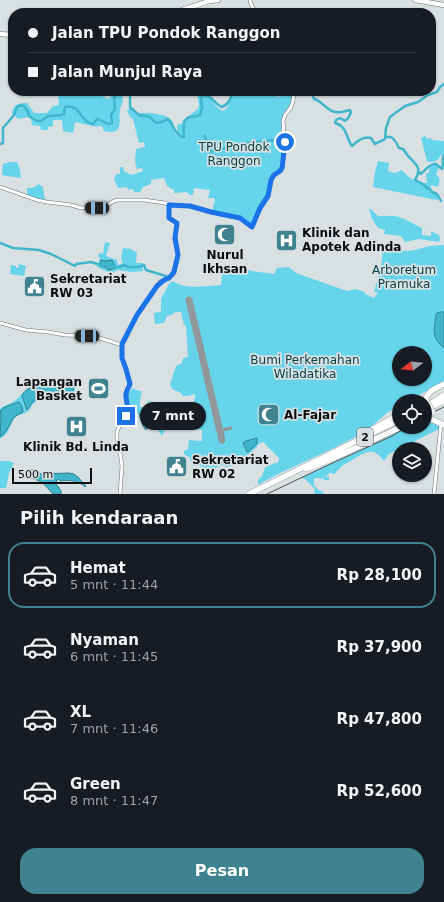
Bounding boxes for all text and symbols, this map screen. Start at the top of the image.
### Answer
text: Jalan TPU Pondok Ranggon [52,24,281,42]
text: Jalan Munjul Raya [52,63,202,81]
route start [276,133,294,151]
park label: TPU Pondok Ranggon [198,140,269,168]
car [85,202,109,214]
mosque icon: Nurul Ikhsan [212,221,238,247]
place label: Klinik dan Apotek Adinda [302,226,401,254]
hospital icon: Klinik dan Apotek Adinda [274,227,300,253]
place label: Nurul Ikhsan [203,248,247,276]
park label: Arboretum Pramuka [372,263,436,291]
place label: Sekretariat RW 03 [50,272,127,300]
public building icon: Sekretariat RW 03 [22,273,48,299]
car [75,330,99,342]
north arrow [392,346,432,386]
map controls [392,346,432,482]
park label: Bumi Perkemahan Wiladatika [250,353,360,381]
place label: Lapangan Basket [16,375,82,403]
sports icon: Lapangan Basket [85,376,111,402]
button: locate [392,394,432,434]
callout: 7 mnt [140,402,206,430]
mosque icon: Al-Fajar [256,402,282,428]
route end [117,407,135,425]
text: 7 mnt [152,408,194,423]
place label: Al-Fajar [284,408,336,422]
hospital icon: Klinik Bd. Linda [63,413,89,439]
road number: 2 [357,428,373,446]
place label: Klinik Bd. Linda [23,440,129,454]
button: layers [392,442,432,482]
place label: Sekretariat RW 02 [192,453,269,481]
public building icon: Sekretariat RW 02 [164,454,190,480]
scale bar [12,466,92,485]
text: 500 m [18,468,53,481]
text: Pilih kendaraan [20,507,178,528]
icon: car [22,557,58,593]
text: Hemat [70,559,126,577]
text: Rp 28,100 [337,566,422,584]
text: 5 mnt · 11:44 [70,577,158,592]
icon: car [22,629,58,665]
text: Nyaman [70,631,139,649]
text: Rp 37,900 [337,638,422,656]
text: 6 mnt · 11:45 [70,649,158,664]
icon: car [22,701,58,737]
text: XL [70,703,91,721]
text: Rp 47,800 [337,710,422,728]
text: 7 mnt · 11:46 [70,721,158,736]
icon: car [22,773,58,809]
text: Green [70,775,121,793]
text: Rp 52,600 [337,782,422,800]
text: 8 mnt · 11:47 [70,793,158,808]
button: Pesan [20,848,424,894]

